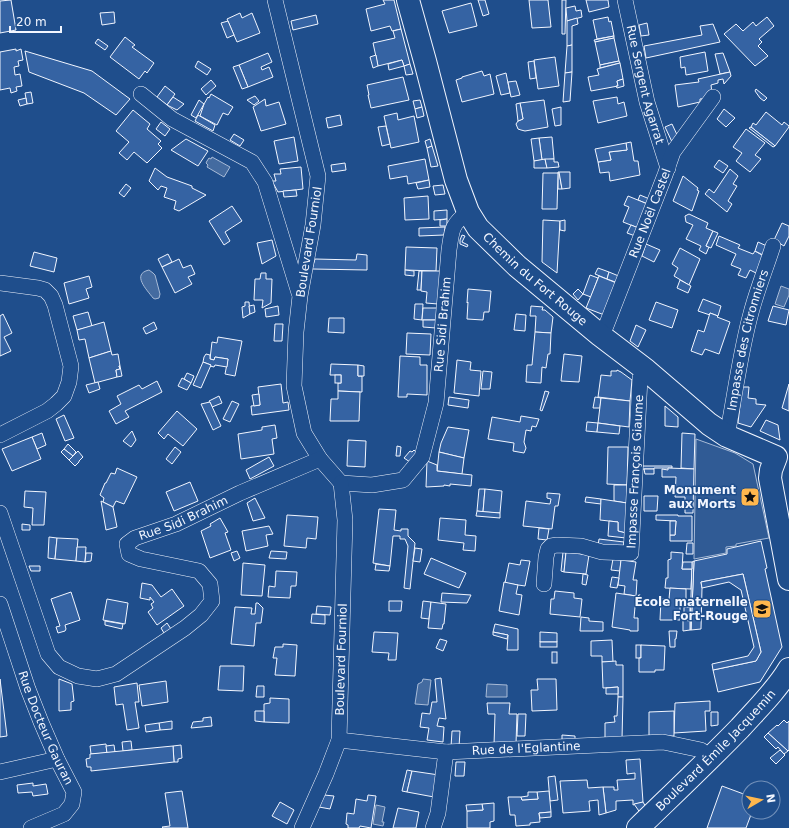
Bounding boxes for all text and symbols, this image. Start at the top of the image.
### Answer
scale bar [10,8,61,34]
text: 20 m [16,15,47,29]
street label: Rue Sergent Agarrat [624,24,667,146]
street label: Rue Noël Castel [626,166,674,260]
street label: Boulevard Fourniol [293,185,325,299]
street label: Chemin du Fort Rouge [480,230,590,328]
street label: Impasse des Citronniers [725,268,771,412]
street label: Rue Sidi Brahim [432,276,454,373]
street label: Impasse François Giaume [624,394,646,549]
place label: Monument aux Morts [664,483,736,511]
place icon: Monument aux Morts [739,486,761,508]
street label: Rue Sidi Brahim [137,493,230,543]
place label: École maternelle Fort-Rouge [635,594,748,623]
school or university icon: École maternelle Fort-Rouge [751,598,773,620]
street label: Boulevard Fourniol [333,603,350,716]
street label: Rue Docteur Gauran [15,669,76,787]
street label: Boulevard Émile Jacquemin [653,687,778,814]
street label: Rue de l'Eglantine [472,739,581,758]
north arrow [741,780,781,820]
text: N [763,793,778,804]

